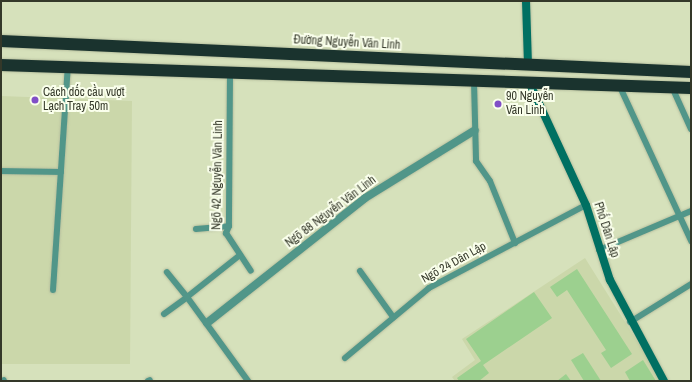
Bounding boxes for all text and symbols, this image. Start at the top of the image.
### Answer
street label: Đường Nguyễn Văn Linh [293,33,401,53]
place label: Cách dốc cầu vượt Lạch Tray 50m [43,86,125,114]
place label: 90 Nguyễn Văn Linh [506,90,554,118]
marker: Cách dốc cầu vượt Lạch Tray 50m [30,95,40,105]
marker: 90 Nguyễn Văn Linh [493,99,503,109]
street label: Ngõ 42 Nguyễn Văn Linh [210,120,226,230]
street label: Ngõ 88 Nguyễn Văn Linh [283,173,379,251]
street label: Phố Dân Lập [590,200,622,260]
street label: Ngõ 24 Dân Lập [419,239,489,287]

